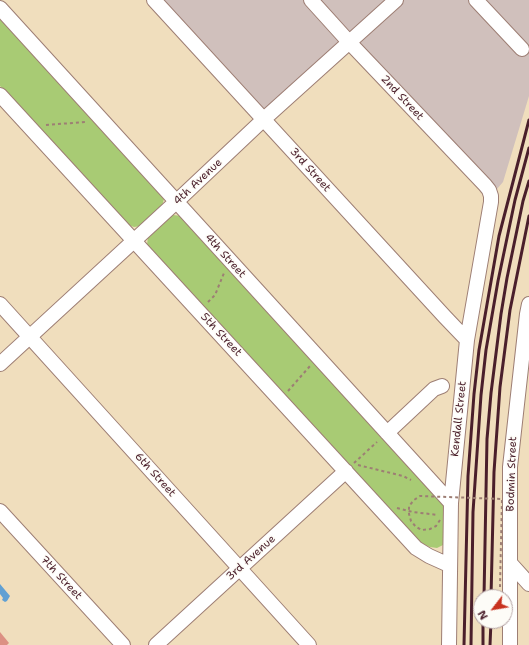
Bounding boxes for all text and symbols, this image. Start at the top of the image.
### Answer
street label: 2nd Street [378,73,426,123]
street label: 3rd Street [287,145,333,195]
street label: 4th Avenue [171,156,225,208]
street label: 4th Street [202,231,248,281]
street label: 5th Street [198,311,244,359]
street label: Kendall Street [448,381,470,457]
street label: Bodmin Street [504,436,520,512]
street label: 6th Street [132,450,178,500]
street label: 3rd Avenue [224,532,278,584]
street label: 7th Street [37,553,85,603]
north arrow [473,589,513,629]
text: N [474,607,492,623]

